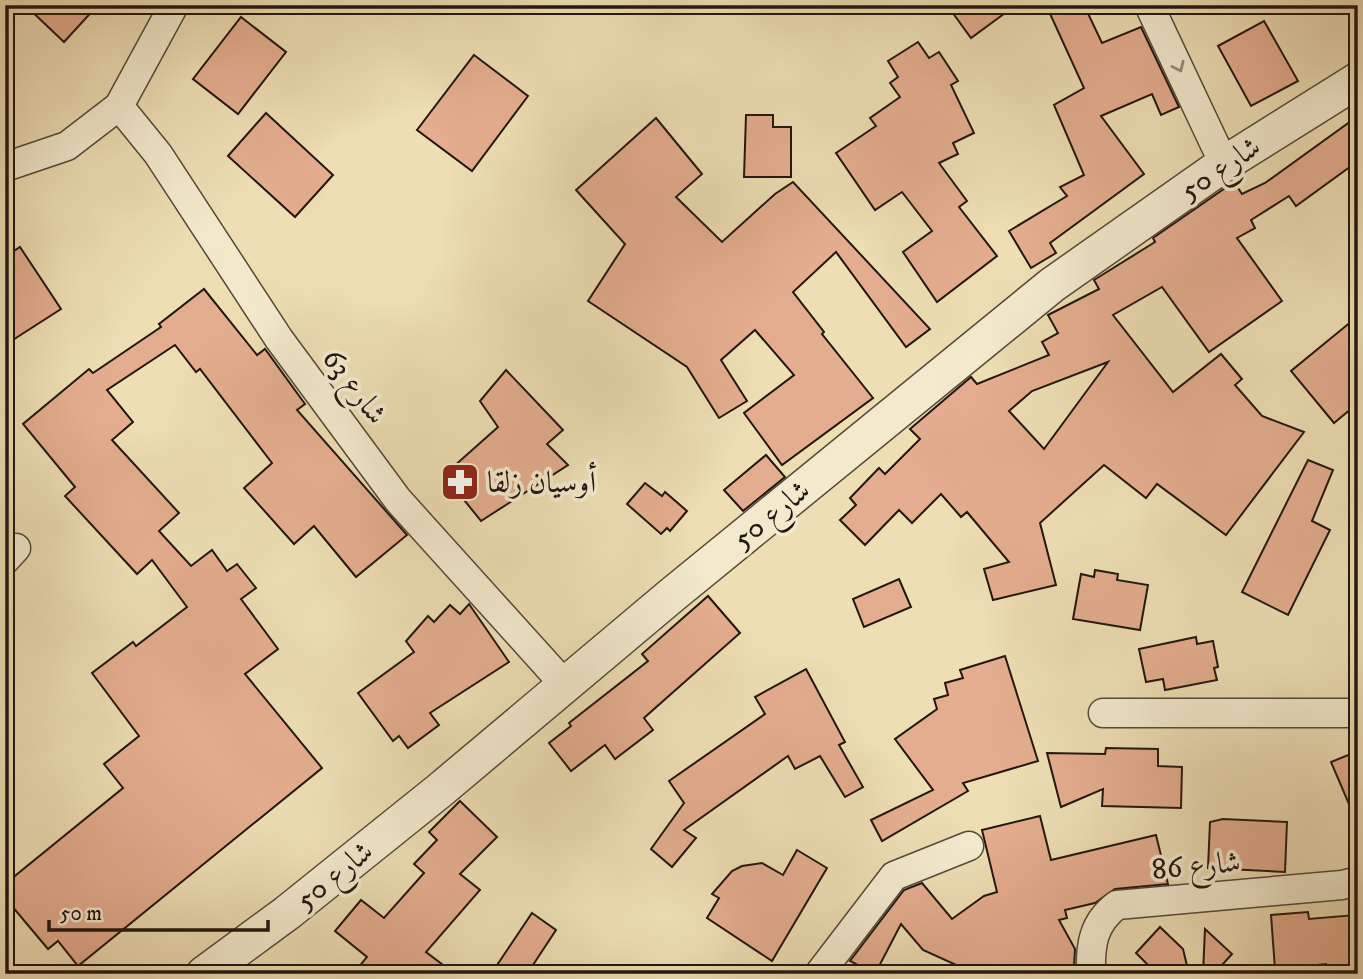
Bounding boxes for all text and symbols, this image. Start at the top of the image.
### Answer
one-way arrow [1171,60,1185,72]
street label: شارع 50 [1173,129,1271,214]
street label: شارع 63 [309,342,394,435]
pharmacy icon: أوسيان زلقا [439,461,481,503]
place label: أوسيان زلقا [487,461,596,502]
street label: شارع 50 [725,473,822,562]
street label: شارع 50 [288,834,385,923]
street label: شارع 86 [1150,844,1243,894]
scale bar [49,888,268,932]
text: 50 m [60,901,102,927]

